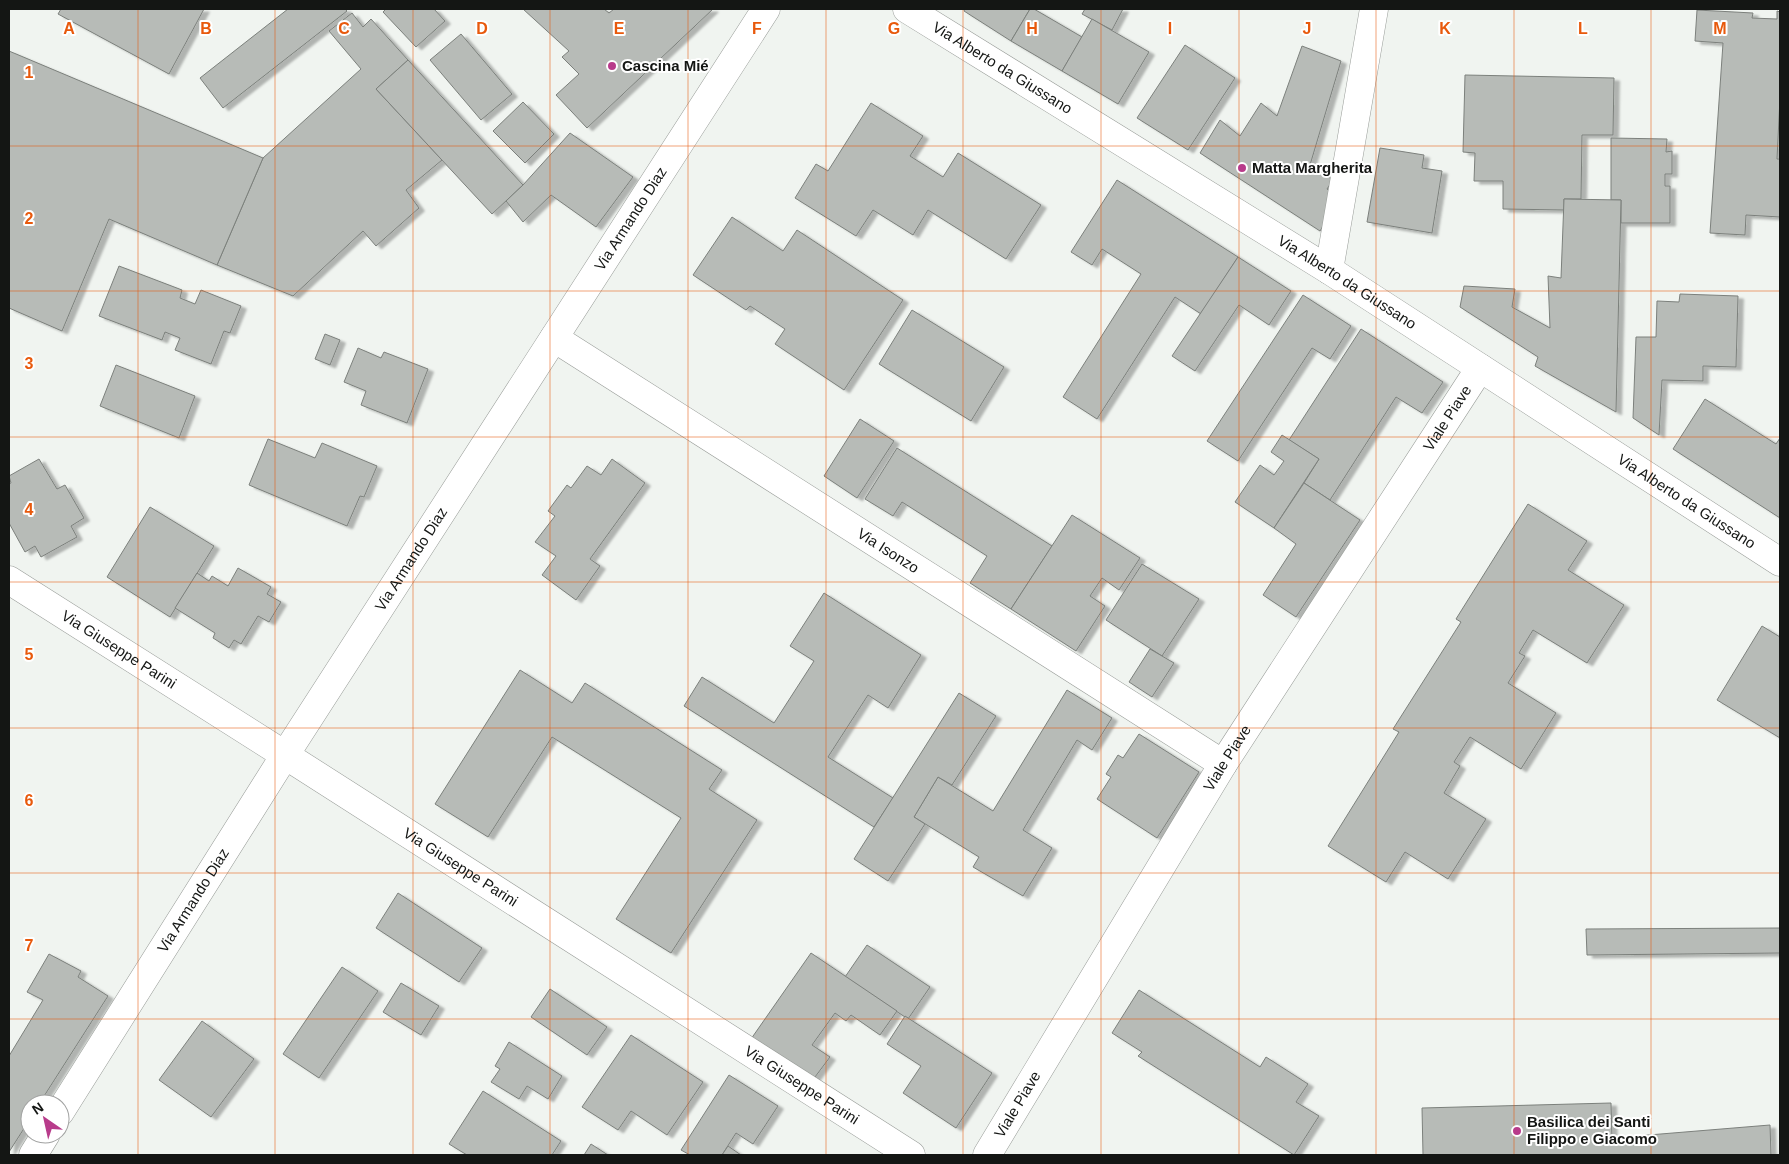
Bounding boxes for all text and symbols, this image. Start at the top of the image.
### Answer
street label: Via Alberto da Giussano [930,18,1075,117]
text: A [63,20,75,37]
text: B [200,20,212,37]
text: C [338,20,350,37]
text: D [476,20,488,37]
text: E [614,20,625,37]
text: F [752,20,762,37]
text: G [888,20,900,37]
text: H [1026,20,1038,37]
text: I [1168,20,1172,37]
text: J [1303,20,1311,37]
text: K [1439,20,1451,37]
text: L [1578,20,1588,37]
text: M [1713,20,1727,37]
place label: Cascina Mié [622,57,709,74]
marker: Cascina Mié [606,60,618,72]
text: 1 [25,64,34,81]
place label: Matta Margherita [1252,159,1373,176]
marker: Matta Margherita [1236,162,1248,174]
street label: Via Armando Diaz [591,164,670,273]
text: 2 [25,210,34,227]
street label: Via Alberto da Giussano [1275,232,1420,332]
text: 3 [25,355,34,372]
street label: Viale Piave [1420,382,1475,454]
street label: Via Alberto da Giussano [1615,450,1759,552]
text: 4 [25,501,34,518]
street label: Via Armando Diaz [371,504,450,614]
street label: Via Isonzo [854,524,922,576]
street label: Via Giuseppe Parini [59,607,180,692]
text: 5 [25,646,34,663]
street label: Viale Piave [1200,722,1254,794]
text: 6 [25,792,34,809]
street label: Via Giuseppe Parini [400,824,521,909]
street label: Via Armando Diaz [154,845,232,955]
text: 7 [25,937,34,954]
street label: Via Giuseppe Parini [742,1042,862,1128]
street label: Viale Piave [990,1068,1044,1141]
north arrow [20,1094,70,1144]
text: N [29,1099,46,1118]
place label: Basilica dei Santi Filippo e Giacomo [1527,1113,1657,1147]
marker: Basilica dei Santi Filippo e Giacomo [1511,1125,1523,1137]

